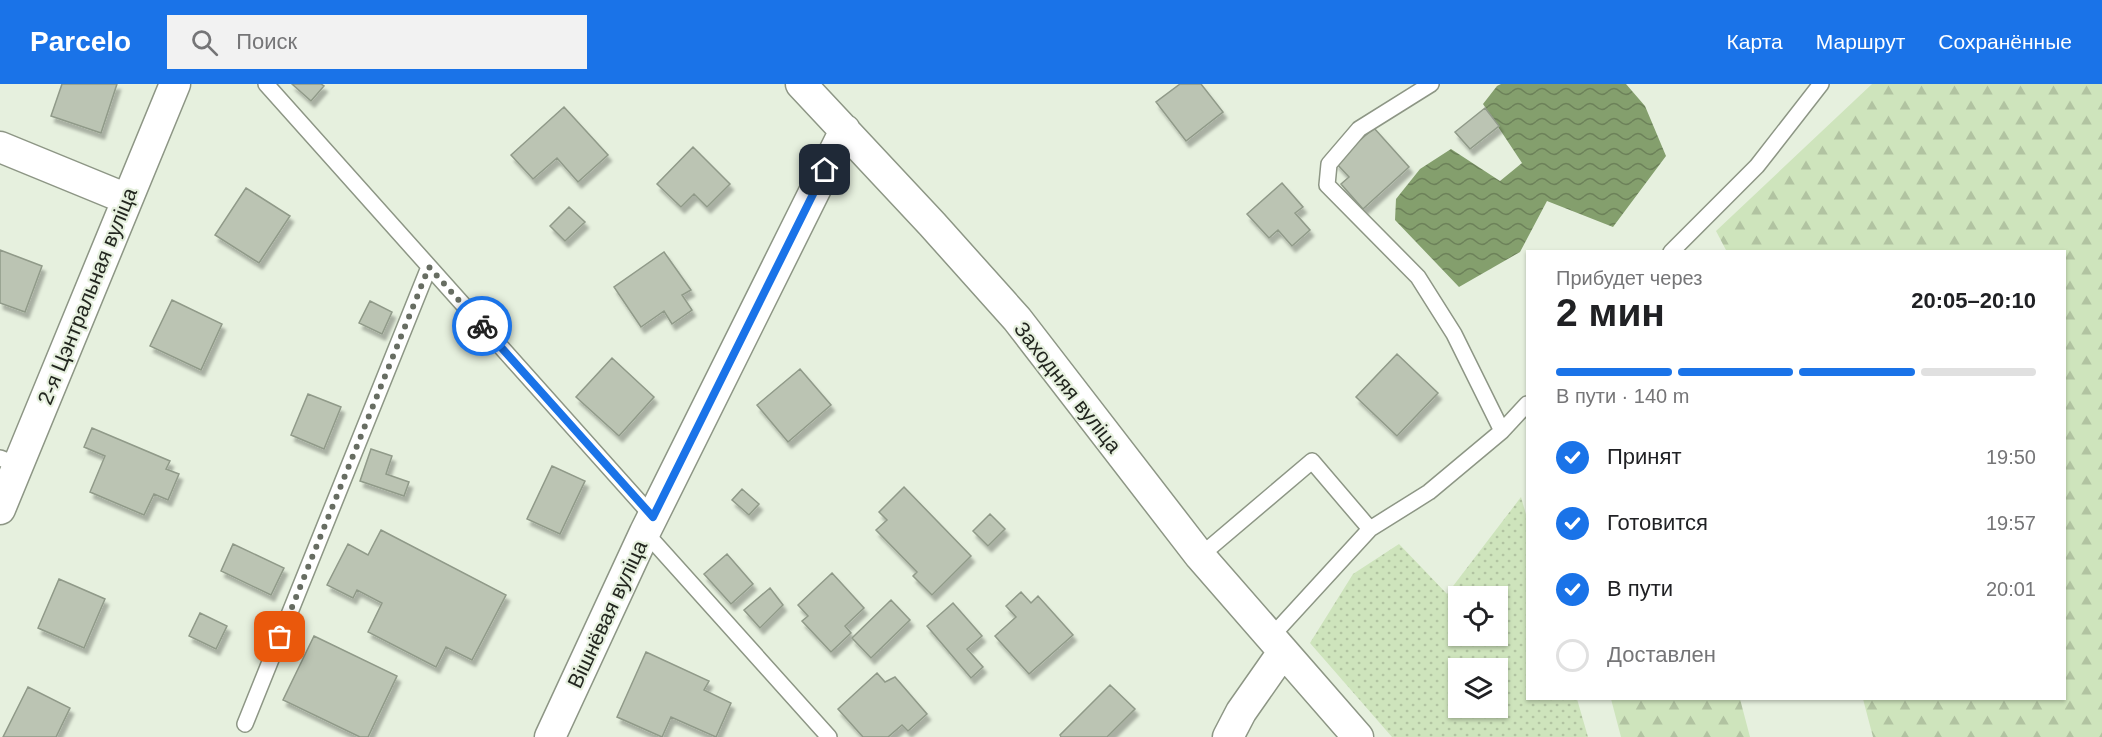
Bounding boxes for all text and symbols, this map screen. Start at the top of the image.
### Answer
search box [167,15,587,69]
text: Parcelo [30,26,131,57]
icon: search [188,26,221,59]
text: Поиск [236,29,297,54]
text: Карта [1727,30,1783,53]
text: Маршрут [1816,30,1905,53]
text: Сохранённые [1938,30,2072,53]
pin [799,144,850,195]
icon: home [808,153,841,186]
street label: 2-я Цэнтральная вуліца [33,184,141,408]
text: Прибудет через [1556,267,1702,289]
text: 20:05–20:10 [1911,288,2036,313]
text: 2 мин [1556,291,1665,334]
courier [452,296,512,356]
icon: bike [466,310,499,343]
street label: Заходняя вуліца [1010,317,1126,457]
text: В пути · 140 m [1556,385,1689,407]
icon: check [1556,441,1589,474]
text: Принят [1607,444,1681,469]
text: 19:50 [1986,446,2036,468]
icon: check [1556,507,1589,540]
text: Готовится [1607,510,1708,535]
text: 19:57 [1986,512,2036,534]
street label: Вішнёвая вуліца [563,536,651,691]
icon: check [1556,573,1589,606]
text: В пути [1607,576,1673,601]
text: 20:01 [1986,578,2036,600]
map controls [1448,586,1508,718]
button: locate [1448,586,1508,646]
pin [254,611,305,662]
icon: bag [263,620,296,653]
text: Доставлен [1607,642,1716,667]
button: layers [1448,658,1508,718]

